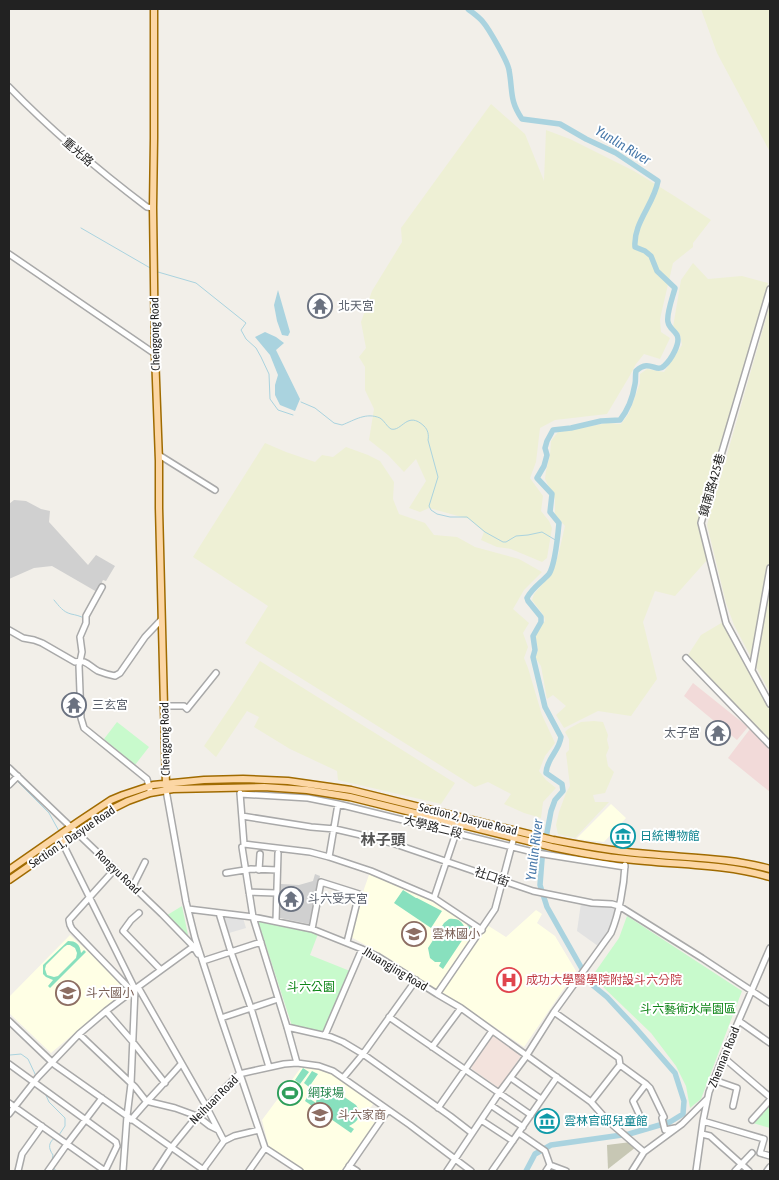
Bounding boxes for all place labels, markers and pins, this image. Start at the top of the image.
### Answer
temple icon: 北天宮 [307,293,333,319]
place label: 北天宮 [338,299,374,313]
temple icon: 三玄宮 [61,692,87,718]
place label: 三玄宮 [92,698,128,712]
temple icon: 太子宮 [705,720,731,746]
place label: 太子宮 [664,726,700,740]
museum icon: 日統博物館 [610,823,636,849]
place label: 日統博物館 [640,829,700,843]
temple icon: 斗六受天宮 [278,886,304,912]
place label: 斗六受天宮 [308,892,368,906]
school or university icon: 雲林國小 [401,921,427,947]
place label: 雲林國小 [432,927,480,941]
hospital icon: 成功大學醫學院附設斗六分院 [496,967,522,993]
place label: 成功大學醫學院附設斗六分院 [526,973,682,987]
school or university icon: 斗六國小 [55,980,81,1006]
place label: 斗六國小 [86,986,134,1000]
sports icon: 網球場 [277,1080,303,1106]
place label: 網球場 [308,1086,344,1100]
school or university icon: 斗六家商 [307,1102,333,1128]
place label: 斗六家商 [338,1108,386,1122]
museum icon: 雲林官邸兒童館 [534,1108,560,1134]
place label: 雲林官邸兒童館 [564,1114,648,1128]

